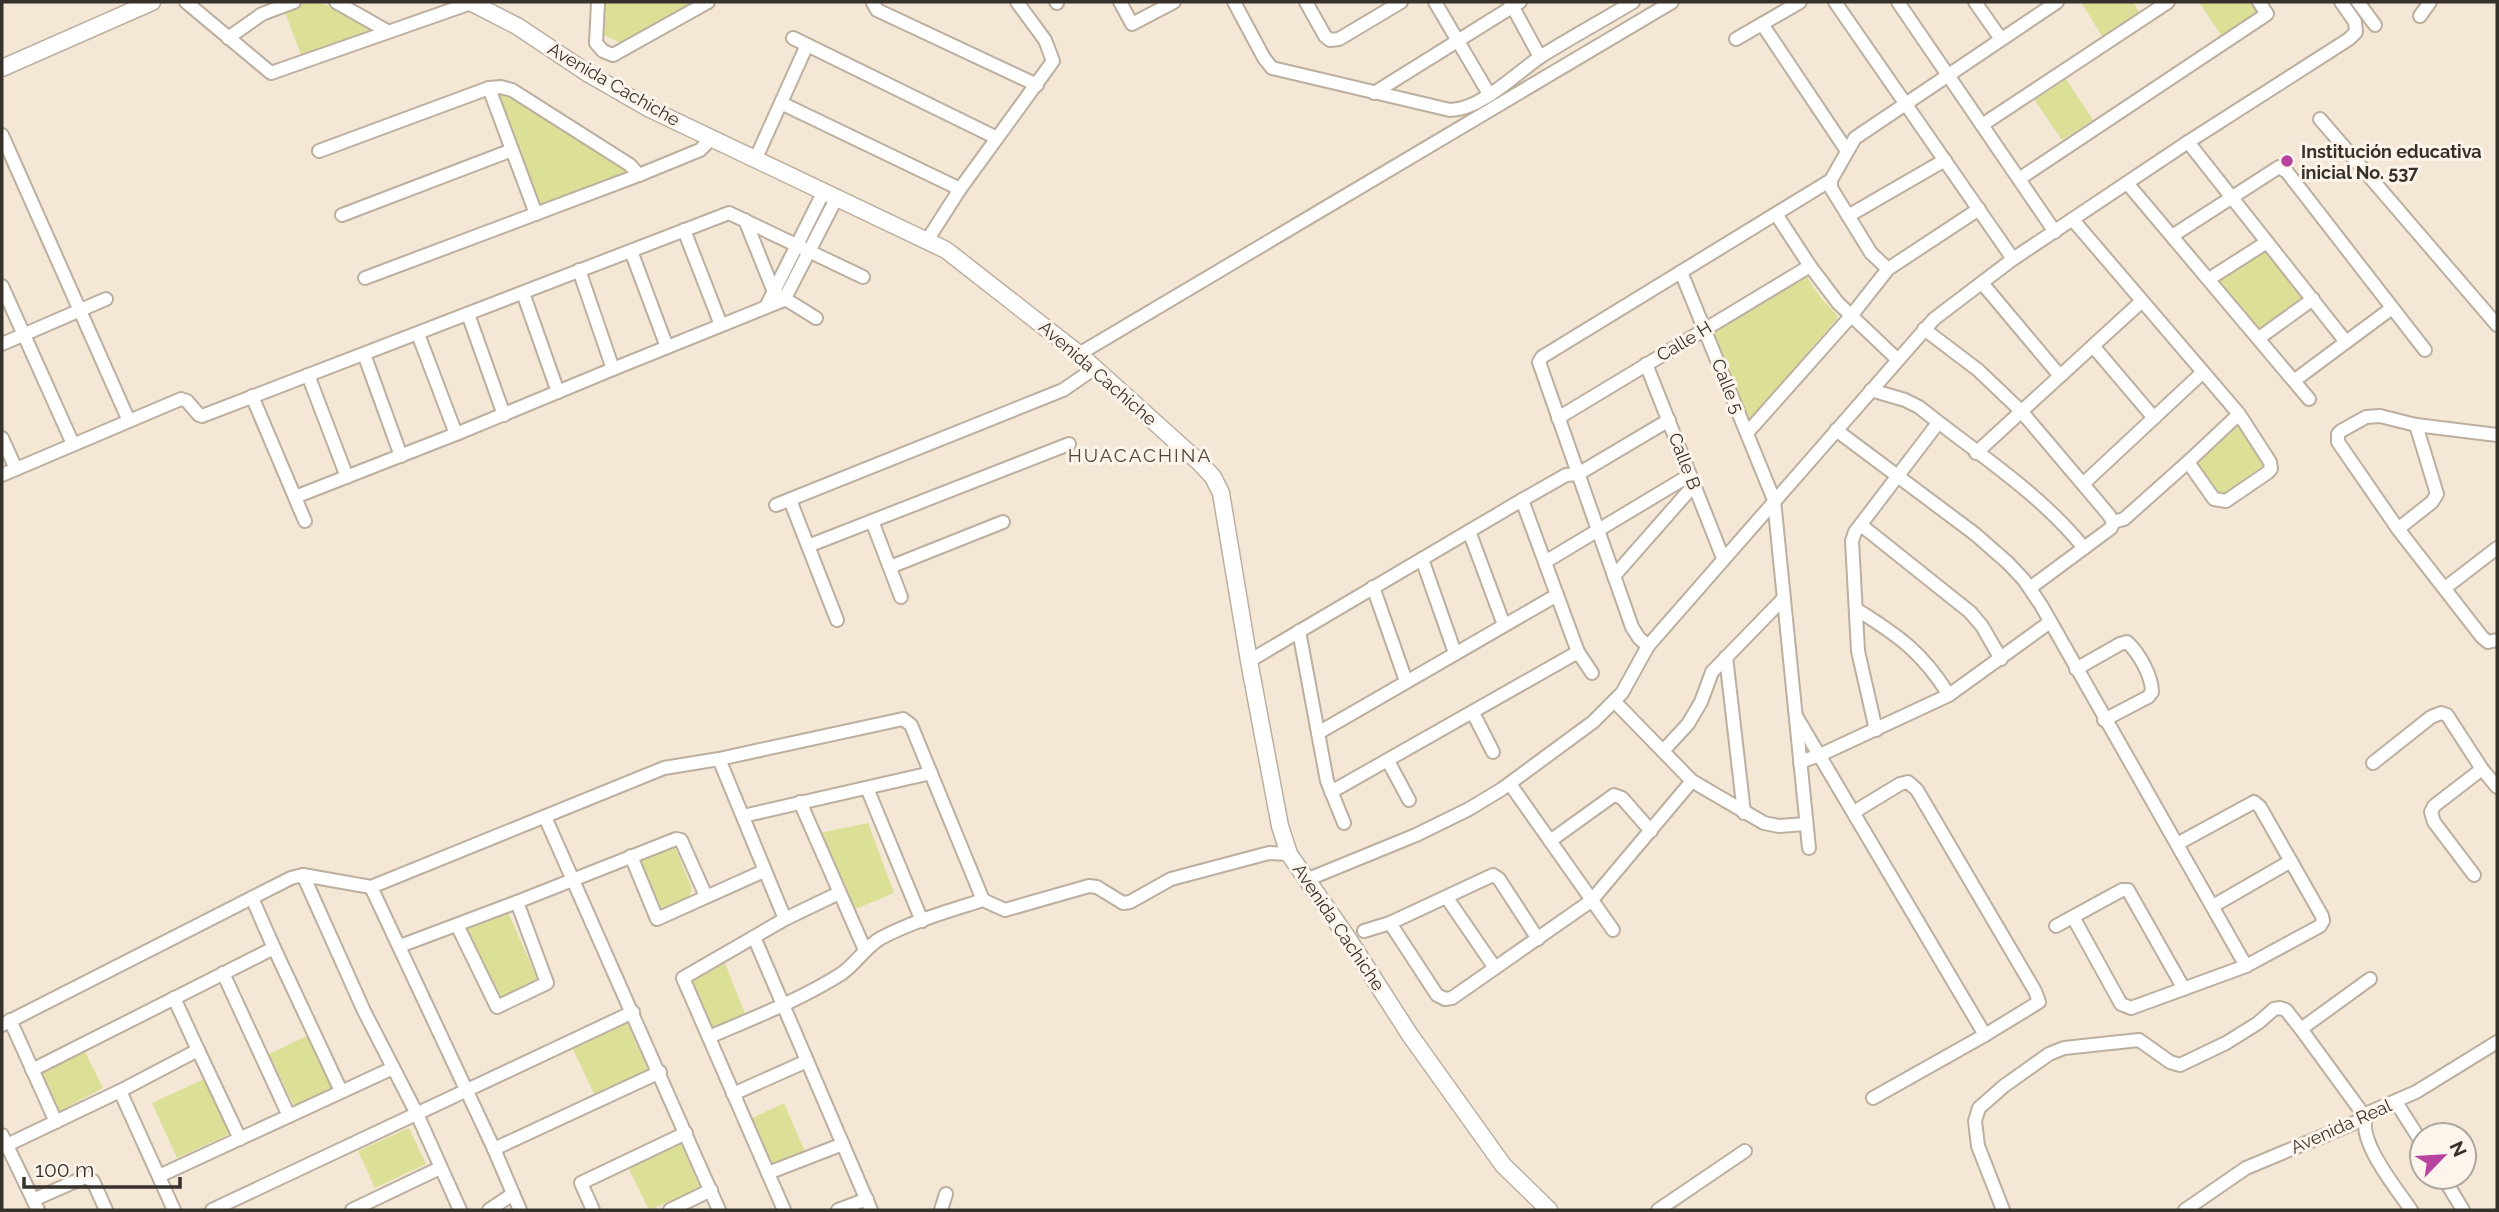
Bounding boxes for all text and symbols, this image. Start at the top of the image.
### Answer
street label: Avenida Cachiche [544,38,684,131]
place label: Institución educativa inicial No. 537 [2301,141,2482,183]
marker: Institución educativa inicial No. 537 [2279,153,2295,169]
street label: Avenida Cachiche [1035,316,1161,430]
street label: Calle H [1653,316,1715,366]
street label: Calle 5 [1708,356,1748,416]
street label: Calle B [1665,430,1705,492]
district label: HUACACHINA [1068,444,1212,466]
street label: Avenida Cachiche [1289,859,1390,995]
street label: Avenida Real [2287,1094,2395,1158]
north arrow [2408,1121,2478,1191]
text: N [2445,1138,2471,1160]
scale bar [24,1146,180,1190]
text: 100 m [35,1157,94,1182]

